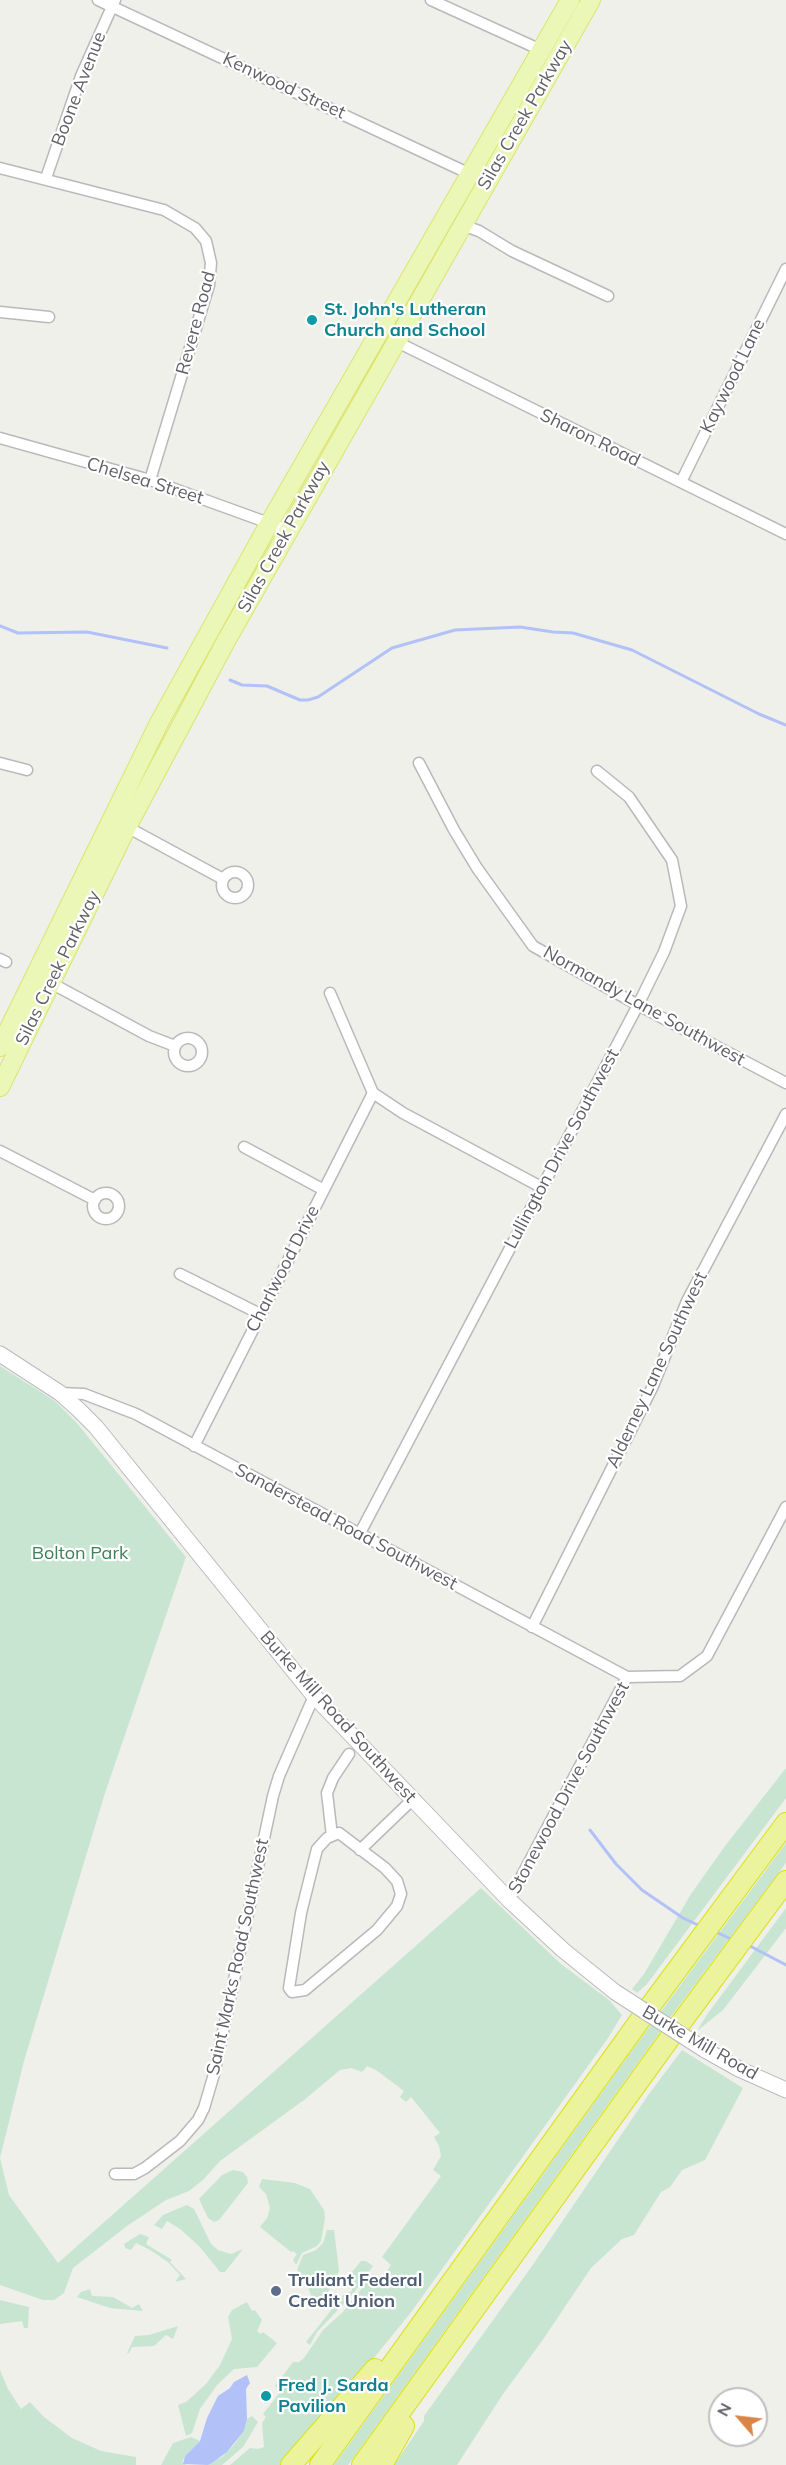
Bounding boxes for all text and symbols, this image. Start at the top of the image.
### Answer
street label: Boone Avenue [47,29,111,149]
street label: Silas Creek Parkway [473,36,577,194]
street label: Kenwood Street [219,48,349,124]
street label: Revere Road [172,269,220,377]
place label: St. John's Lutheran Church and School [324,299,486,342]
marker: St. John's Lutheran Church and School [305,313,319,327]
street label: Kaywood Lane [696,315,770,437]
street label: Sharon Road [536,404,644,472]
street label: Chelsea Street [84,453,206,509]
street label: Silas Creek Parkway [233,458,335,616]
street label: Silas Creek Parkway [11,887,105,1049]
street label: Normandy Lane Southwest [539,941,749,1071]
street label: Lullington Drive Southwest [500,1045,624,1253]
street label: Charlwood Drive [242,1202,324,1336]
street label: Alderney Lane Southwest [602,1269,712,1471]
street label: Sanderstead Road Southwest [231,1459,461,1595]
park label: Bolton Park [32,1543,128,1565]
street label: Burke Mill Road Southwest [255,1627,421,1807]
street label: Stonewood Drive Southwest [504,1678,634,1898]
street label: Saint Marks Road Southwest [202,1837,274,2077]
street label: Burke Mill Road [638,2001,762,2085]
place label: Truliant Federal Credit Union [288,2270,422,2312]
marker: Truliant Federal Credit Union [269,2284,283,2298]
place label: Fred J. Sarda Pavilion [278,2375,389,2418]
north arrow [708,2387,768,2447]
marker: Fred J. Sarda Pavilion [259,2389,273,2403]
text: N [712,2399,736,2420]

